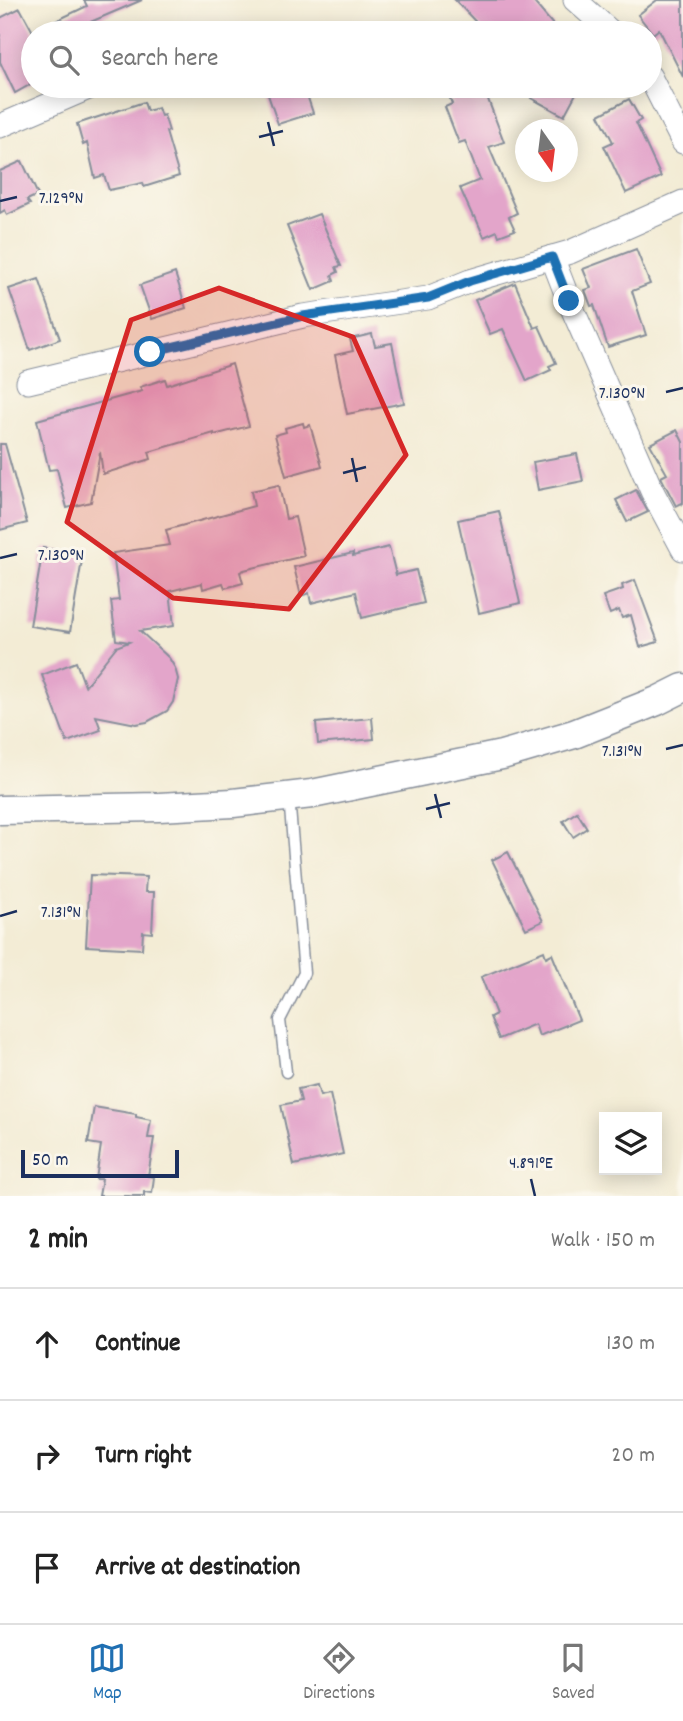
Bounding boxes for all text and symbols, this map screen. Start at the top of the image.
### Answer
search box [21,21,662,98]
icon: search [45,41,83,79]
text: Search here [101,41,219,78]
north arrow [515,119,578,182]
text: 7.129°N [39,187,83,212]
route end [553,285,584,316]
route start [134,336,165,367]
text: 7.130°N [599,382,645,407]
text: 7.130°N [38,544,84,569]
text: 7.131°N [602,740,642,765]
text: 7.131°N [41,901,81,926]
map controls [599,1112,662,1175]
button: layers [599,1112,662,1175]
scale bar [21,1147,178,1179]
text: 50 m [32,1148,69,1175]
text: 4.891°E [509,1152,553,1177]
text: 2 min [28,1220,88,1263]
text: Walk · 150 m [551,1225,655,1258]
icon: ahead [28,1325,66,1363]
text: Continue [95,1326,180,1363]
text: 130 m [606,1328,655,1361]
icon: right [28,1437,66,1475]
text: Turn right [95,1438,192,1475]
text: 20 m [611,1440,655,1473]
icon: arrive [28,1549,66,1587]
text: Arrive at destination [95,1550,300,1587]
tab: Map [88,1639,126,1708]
tab: Directions [303,1639,375,1708]
tab: Saved [552,1639,595,1708]

